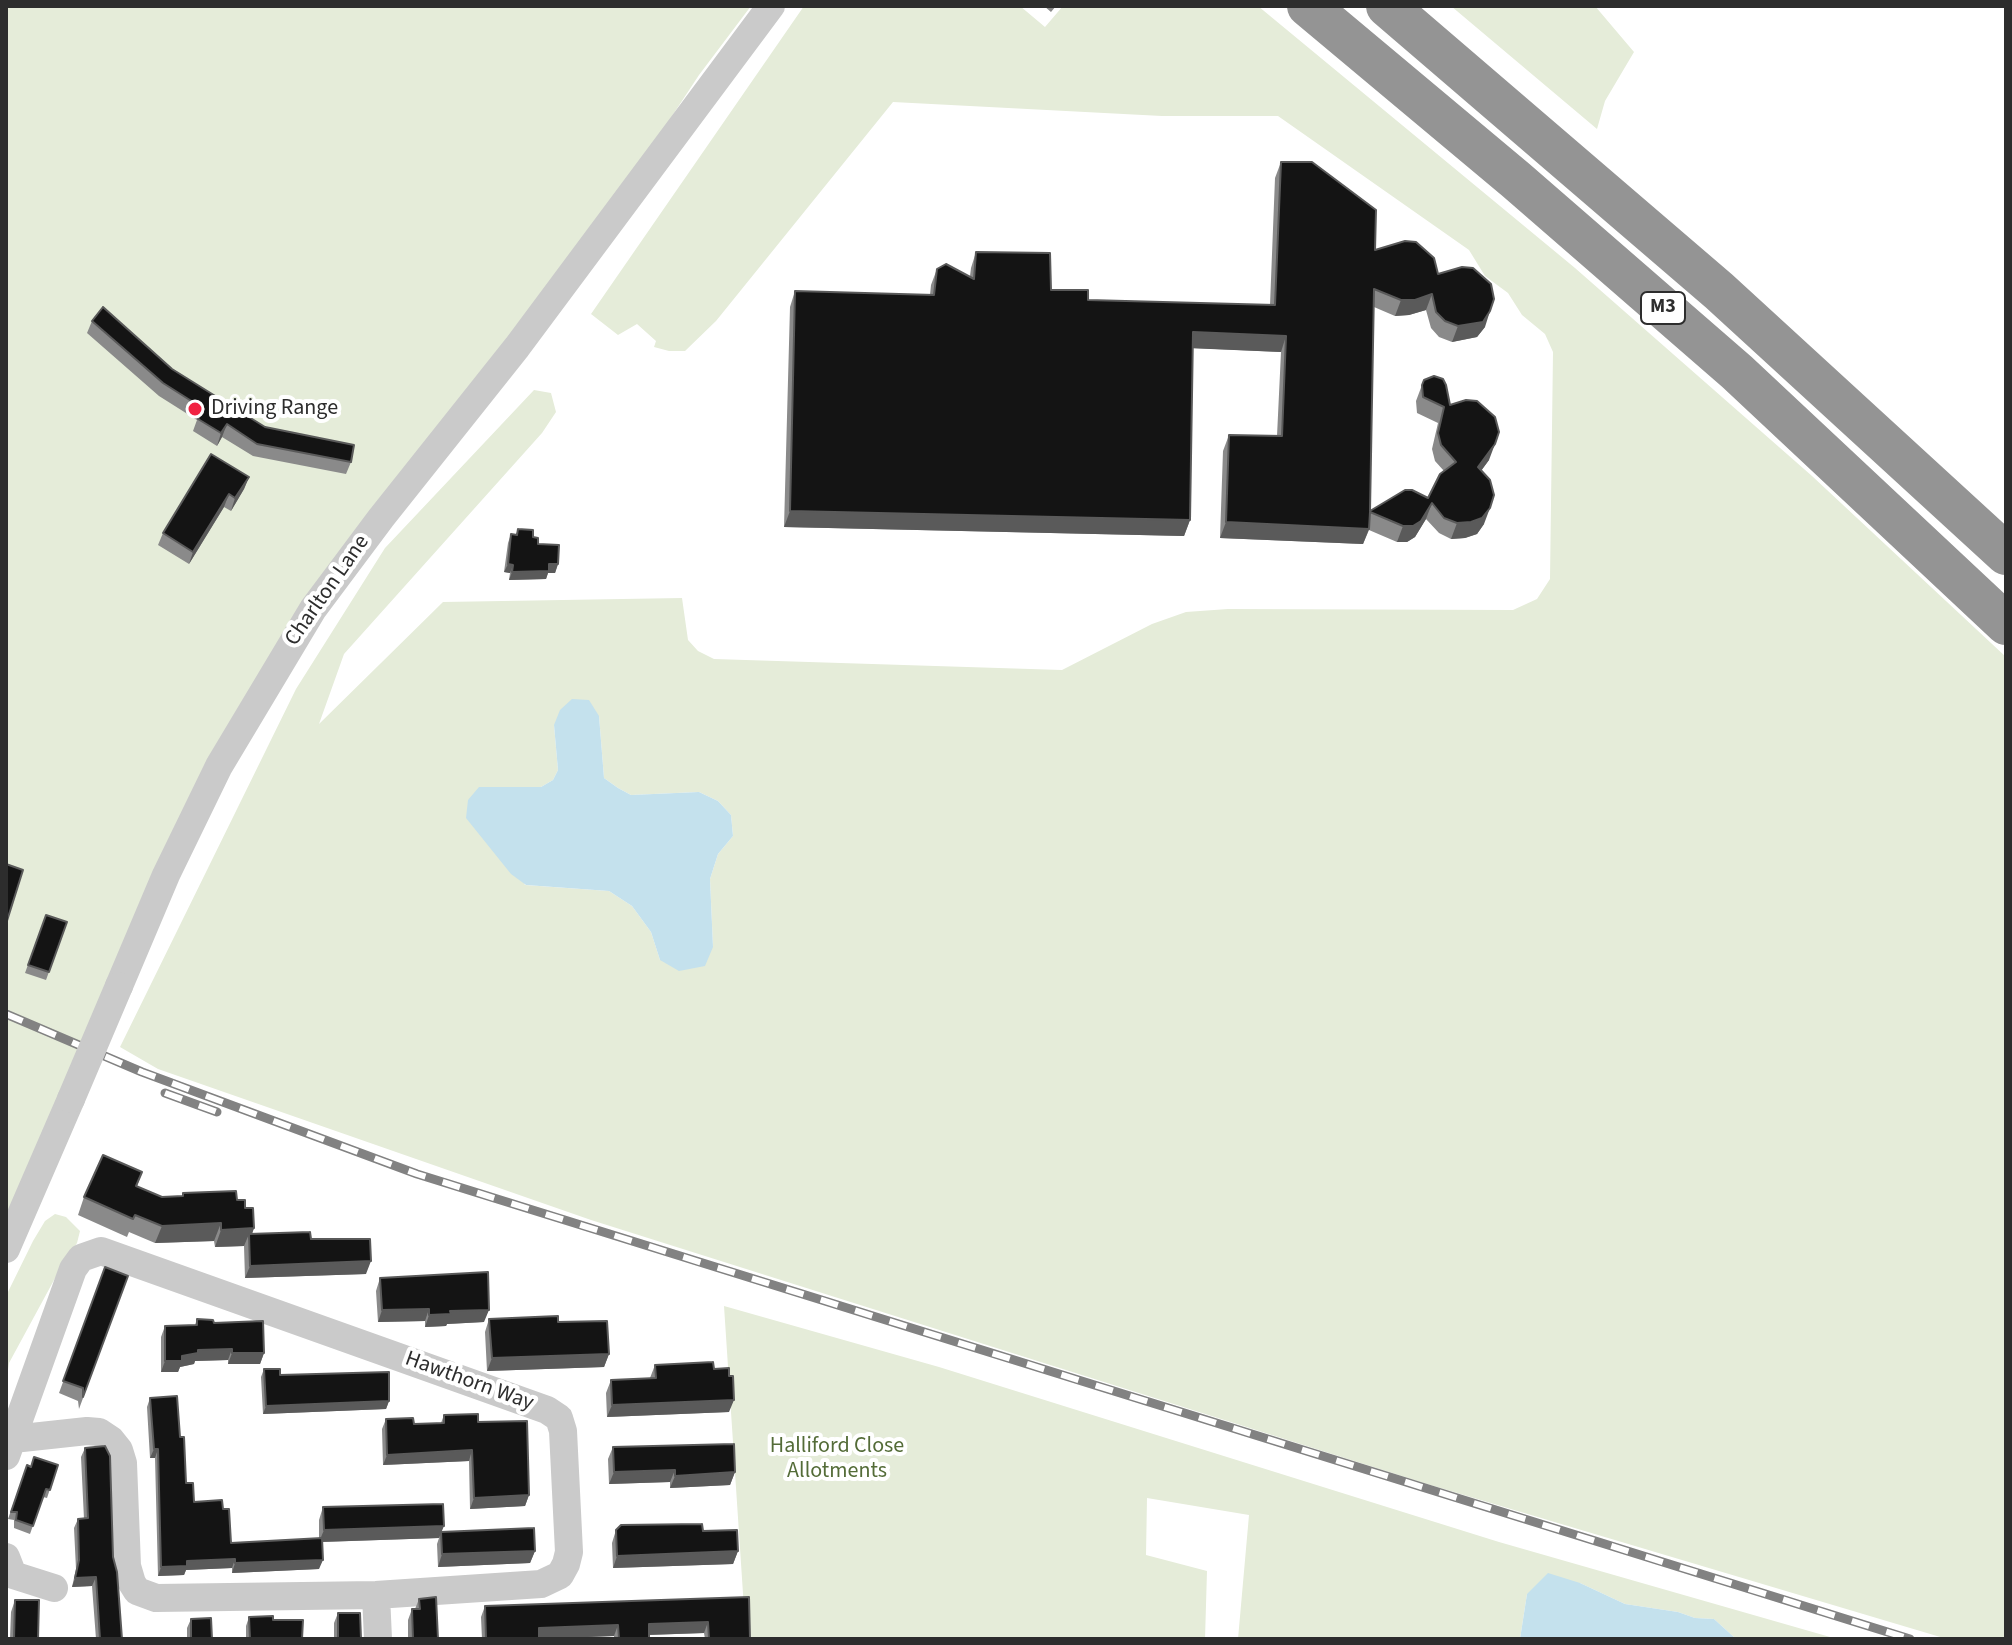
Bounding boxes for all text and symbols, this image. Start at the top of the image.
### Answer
road number: M3 [1641,292,1685,324]
place label: Driving Range [211,396,338,422]
marker: Driving Range [186,400,204,418]
street label: Charlton Lane [280,531,376,651]
street label: Hawthorn Way [401,1347,537,1417]
park label: Halliford Close Allotments [770,1434,904,1486]

